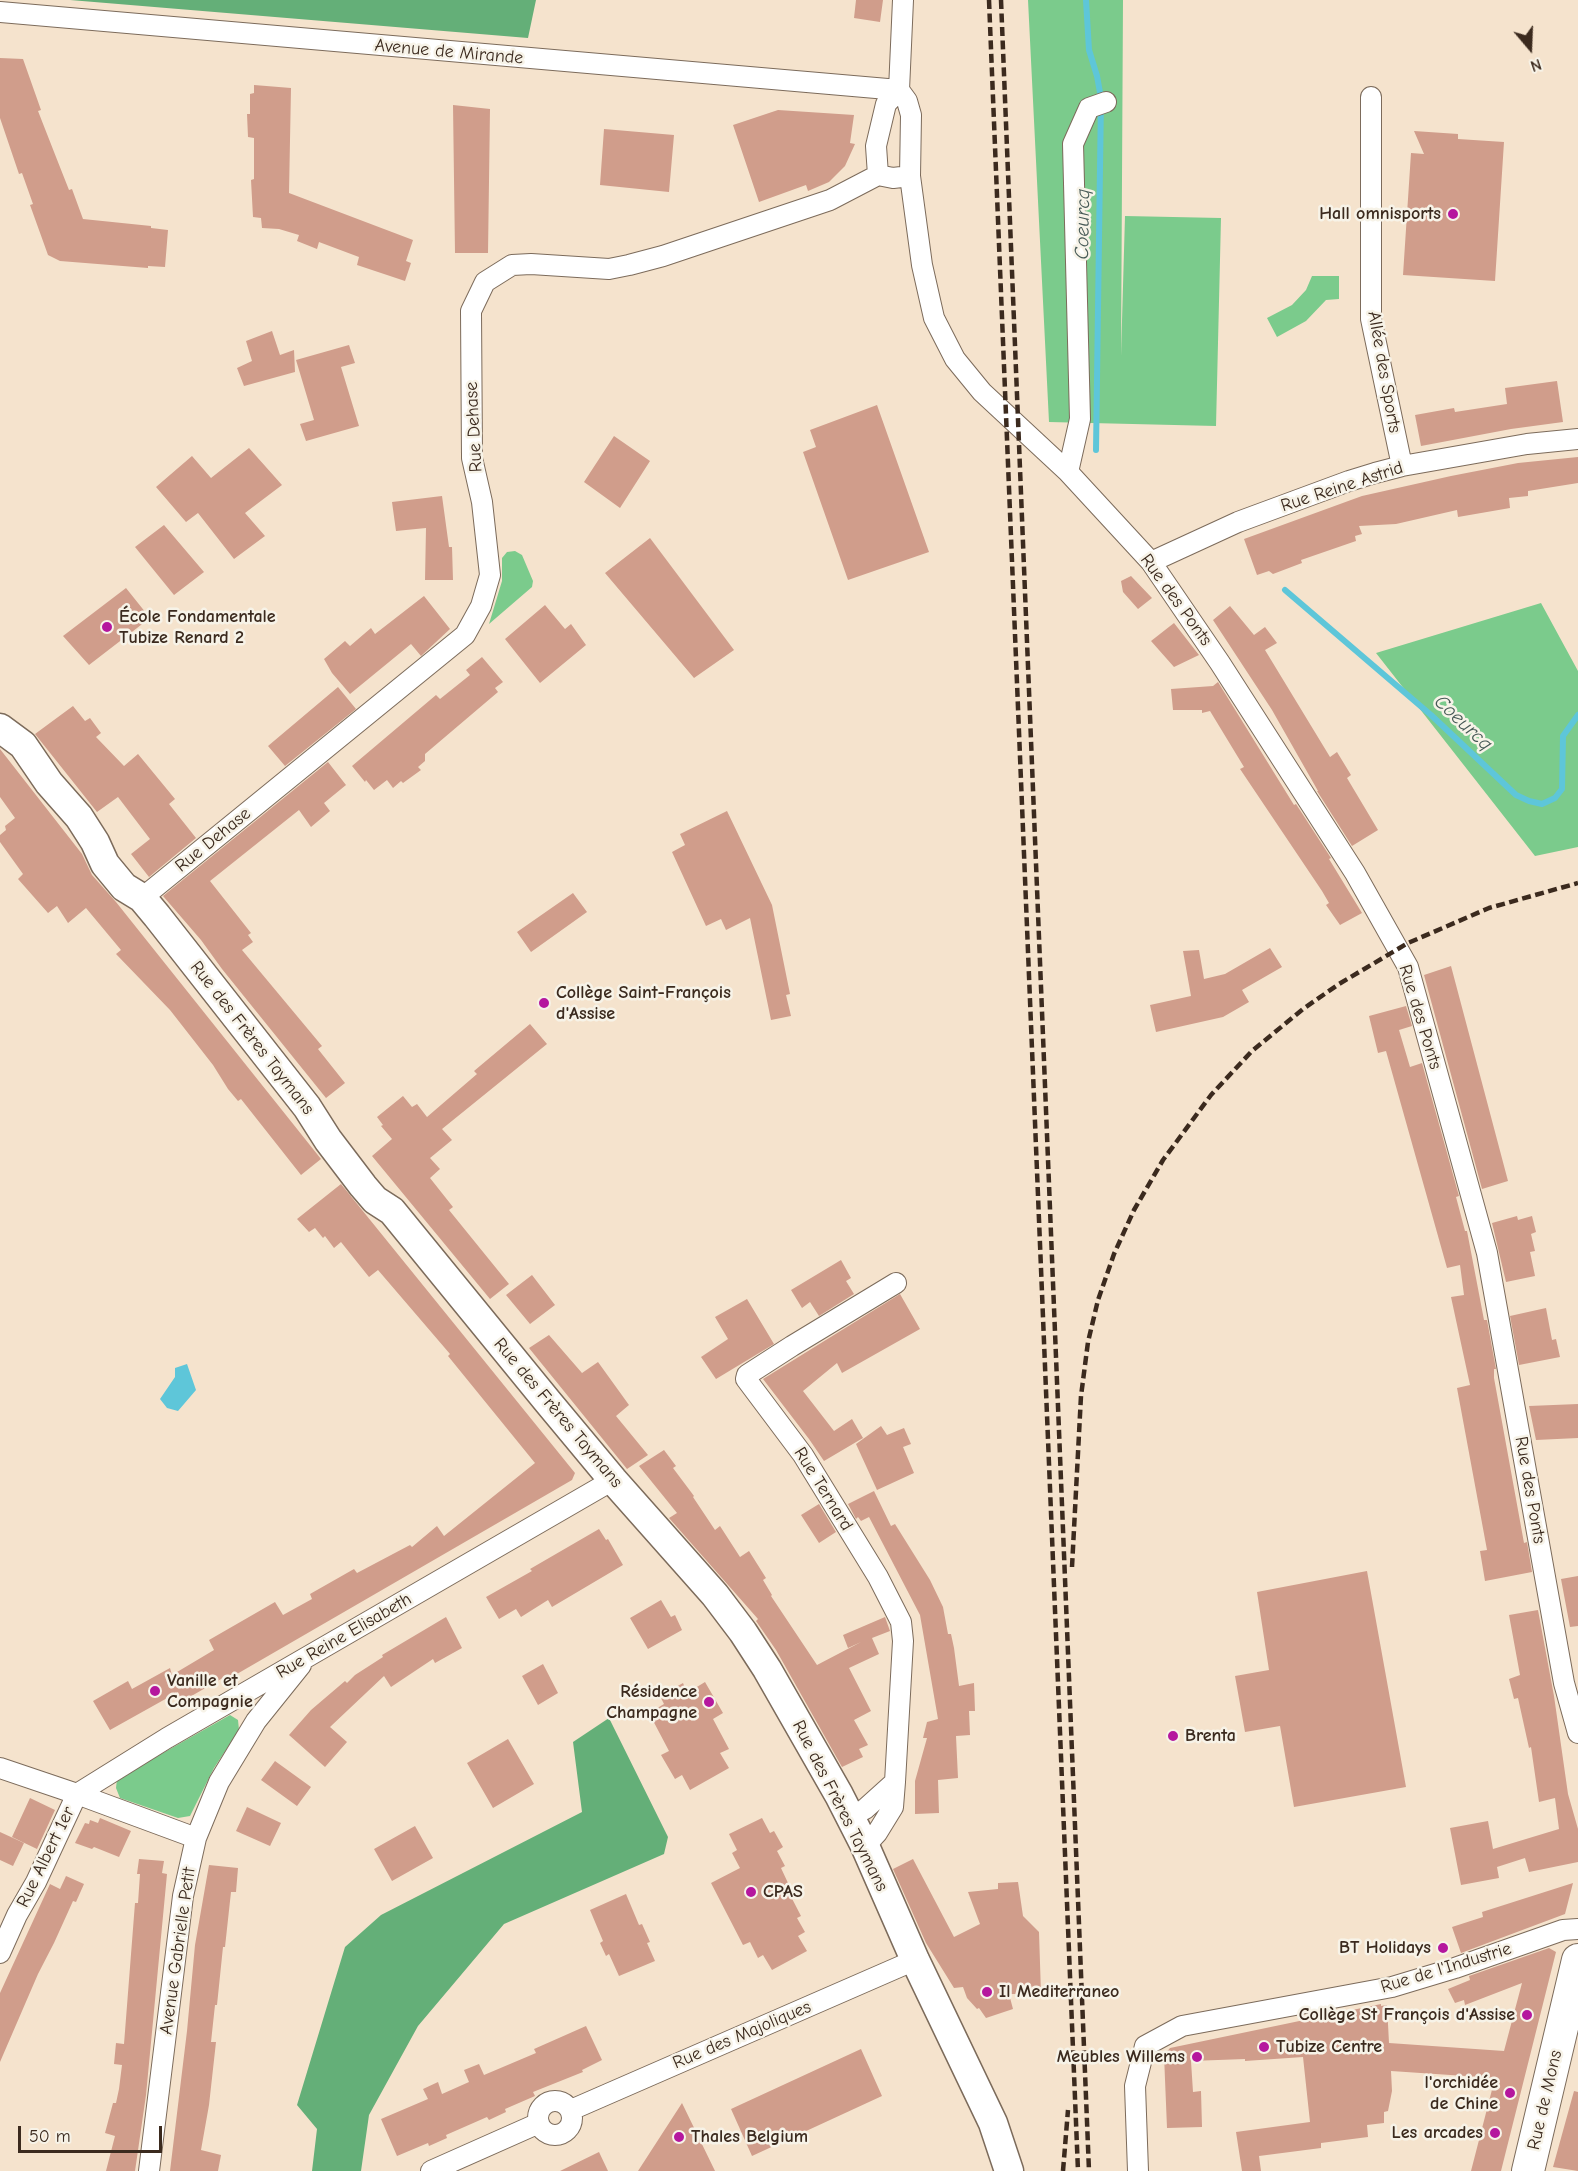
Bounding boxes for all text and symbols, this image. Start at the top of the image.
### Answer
north arrow [1500,18,1560,78]
street label: Avenue de Mirande [374,35,524,69]
text: N [1528,55,1544,75]
water label: Coeurcq [1070,188,1096,260]
place label: Hall omnisports [1319,203,1441,225]
marker: Hall omnisports [1446,207,1460,221]
street label: Allée des Sports [1363,309,1405,435]
street label: Rue Dehase [461,381,487,473]
street label: Rue Reine Astrid [1278,457,1406,517]
street label: Rue des Ponts [1135,550,1217,650]
place label: École Fondamentale Tubize Renard 2 [119,606,276,648]
marker: École Fondamentale Tubize Renard 2 [100,620,114,634]
water label: Coeurcq [1429,690,1497,756]
street label: Rue Dehase [171,803,255,877]
street label: Rue des Frères Taymans [185,957,319,1119]
street label: Rue des Ponts [1394,962,1446,1072]
place label: Collège Saint-François d'Assise [556,982,731,1024]
marker: Collège Saint-François d'Assise [537,996,551,1010]
street label: Rue des Frères Taymans [489,1334,627,1492]
street label: Rue des Ponts [1510,1435,1550,1545]
street label: Rue Ternard [789,1443,857,1535]
street label: Rue Reine Elisabeth [273,1588,415,1684]
place label: Vanille et Compagnie [167,1670,253,1712]
place label: Résidence Champagne [606,1681,697,1724]
marker: Vanille et Compagnie [148,1684,162,1698]
marker: Résidence Champagne [702,1695,716,1709]
street label: Rue des Frères Taymans [787,1717,893,1895]
place label: Brenta [1185,1725,1236,1747]
marker: Brenta [1166,1729,1180,1743]
street label: Rue Albert 1er [12,1803,80,1911]
street label: Avenue Gabrielle Petit [156,1866,200,2036]
place label: CPAS [763,1881,803,1903]
marker: CPAS [744,1885,758,1899]
place label: BT Holidays [1339,1937,1431,1959]
street label: Rue de l'Industrie [1378,1938,1514,1998]
marker: BT Holidays [1436,1941,1450,1955]
place label: Il Mediterraneo [999,1981,1119,2003]
marker: Il Mediterraneo [980,1985,994,1999]
street label: Rue des Majoliques [670,1996,814,2074]
place label: Collège St François d'Assise [1299,2004,1515,2026]
marker: Collège St François d'Assise [1520,2008,1534,2022]
place label: Tubize Centre [1276,2036,1382,2058]
marker: Tubize Centre [1257,2040,1271,2054]
place label: Meubles Willems [1057,2046,1185,2068]
street label: Rue de Mons [1523,2048,1567,2152]
marker: Meubles Willems [1190,2050,1204,2064]
place label: l'orchidée de Chine [1425,2072,1498,2114]
marker: l'orchidée de Chine [1503,2086,1517,2100]
scale bar [21,2114,165,2152]
place label: Les arcades [1392,2122,1483,2144]
text: 50 m [29,2126,71,2147]
place label: Thales Belgium [691,2126,808,2148]
marker: Les arcades [1488,2126,1502,2140]
marker: Thales Belgium [672,2130,686,2144]

